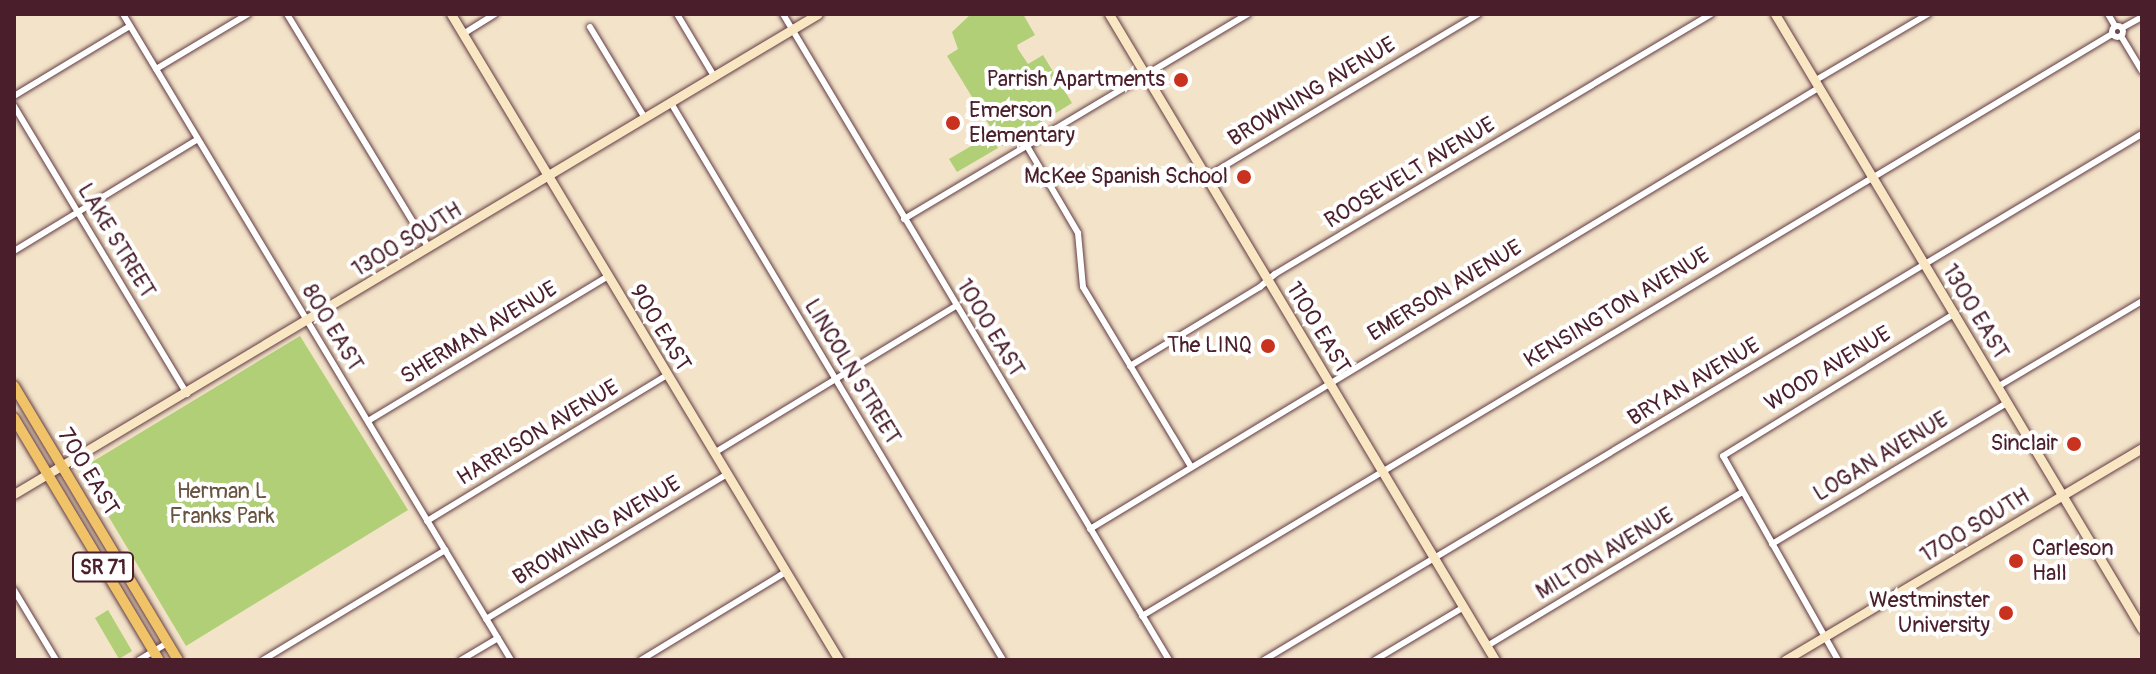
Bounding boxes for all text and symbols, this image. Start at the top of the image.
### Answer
street label: BROWNING AVENUE [1224,32,1400,152]
place label: Parrish Apartments [986,67,1165,93]
marker: Parrish Apartments [1172,71,1190,89]
place label: Emerson Elementary [969,97,1075,148]
street label: ROOSEVELT AVENUE [1320,112,1500,234]
marker: Emerson Elementary [944,114,962,132]
place label: McKee Spanish School [1024,164,1228,190]
marker: McKee Spanish School [1235,168,1253,186]
street label: LAKE STREET [71,179,161,303]
street label: 1300 SOUTH [347,197,467,283]
street label: EMERSON AVENUE [1363,235,1527,347]
street label: KENSINGTON AVENUE [1519,242,1715,374]
street label: 1300 EAST [1936,260,2014,364]
street label: 1000 EAST [951,274,1029,382]
street label: SHERMAN AVENUE [396,276,562,390]
street label: 1100 EAST [1280,277,1356,379]
street label: 800 EAST [296,280,368,376]
street label: 900 EAST [624,280,696,376]
street label: LINCOLN STREET [798,294,906,450]
street label: WOOD AVENUE [1760,321,1896,417]
street label: BRYAN AVENUE [1623,332,1765,432]
place label: The LINQ [1167,333,1252,359]
marker: The LINQ [1259,337,1277,355]
street label: HARRISON AVENUE [452,374,624,492]
street label: LOGAN AVENUE [1809,406,1953,508]
street label: 700 EAST [52,424,124,520]
place label: Sinclair [1991,431,2058,457]
marker: Sinclair [2065,435,2083,453]
street label: BROWNING AVENUE [509,471,685,591]
park label: Herman L Franks Park [169,478,275,530]
street label: 1700 SOUTH [1916,483,2034,569]
street label: MILTON AVENUE [1531,503,1679,605]
place label: Carleson Hall [2032,535,2114,586]
road number: SR 71 [71,551,135,583]
marker: Carleson Hall [2007,552,2025,570]
place label: Westminster University [1869,587,1990,638]
marker: Westminster University [1997,604,2015,622]

